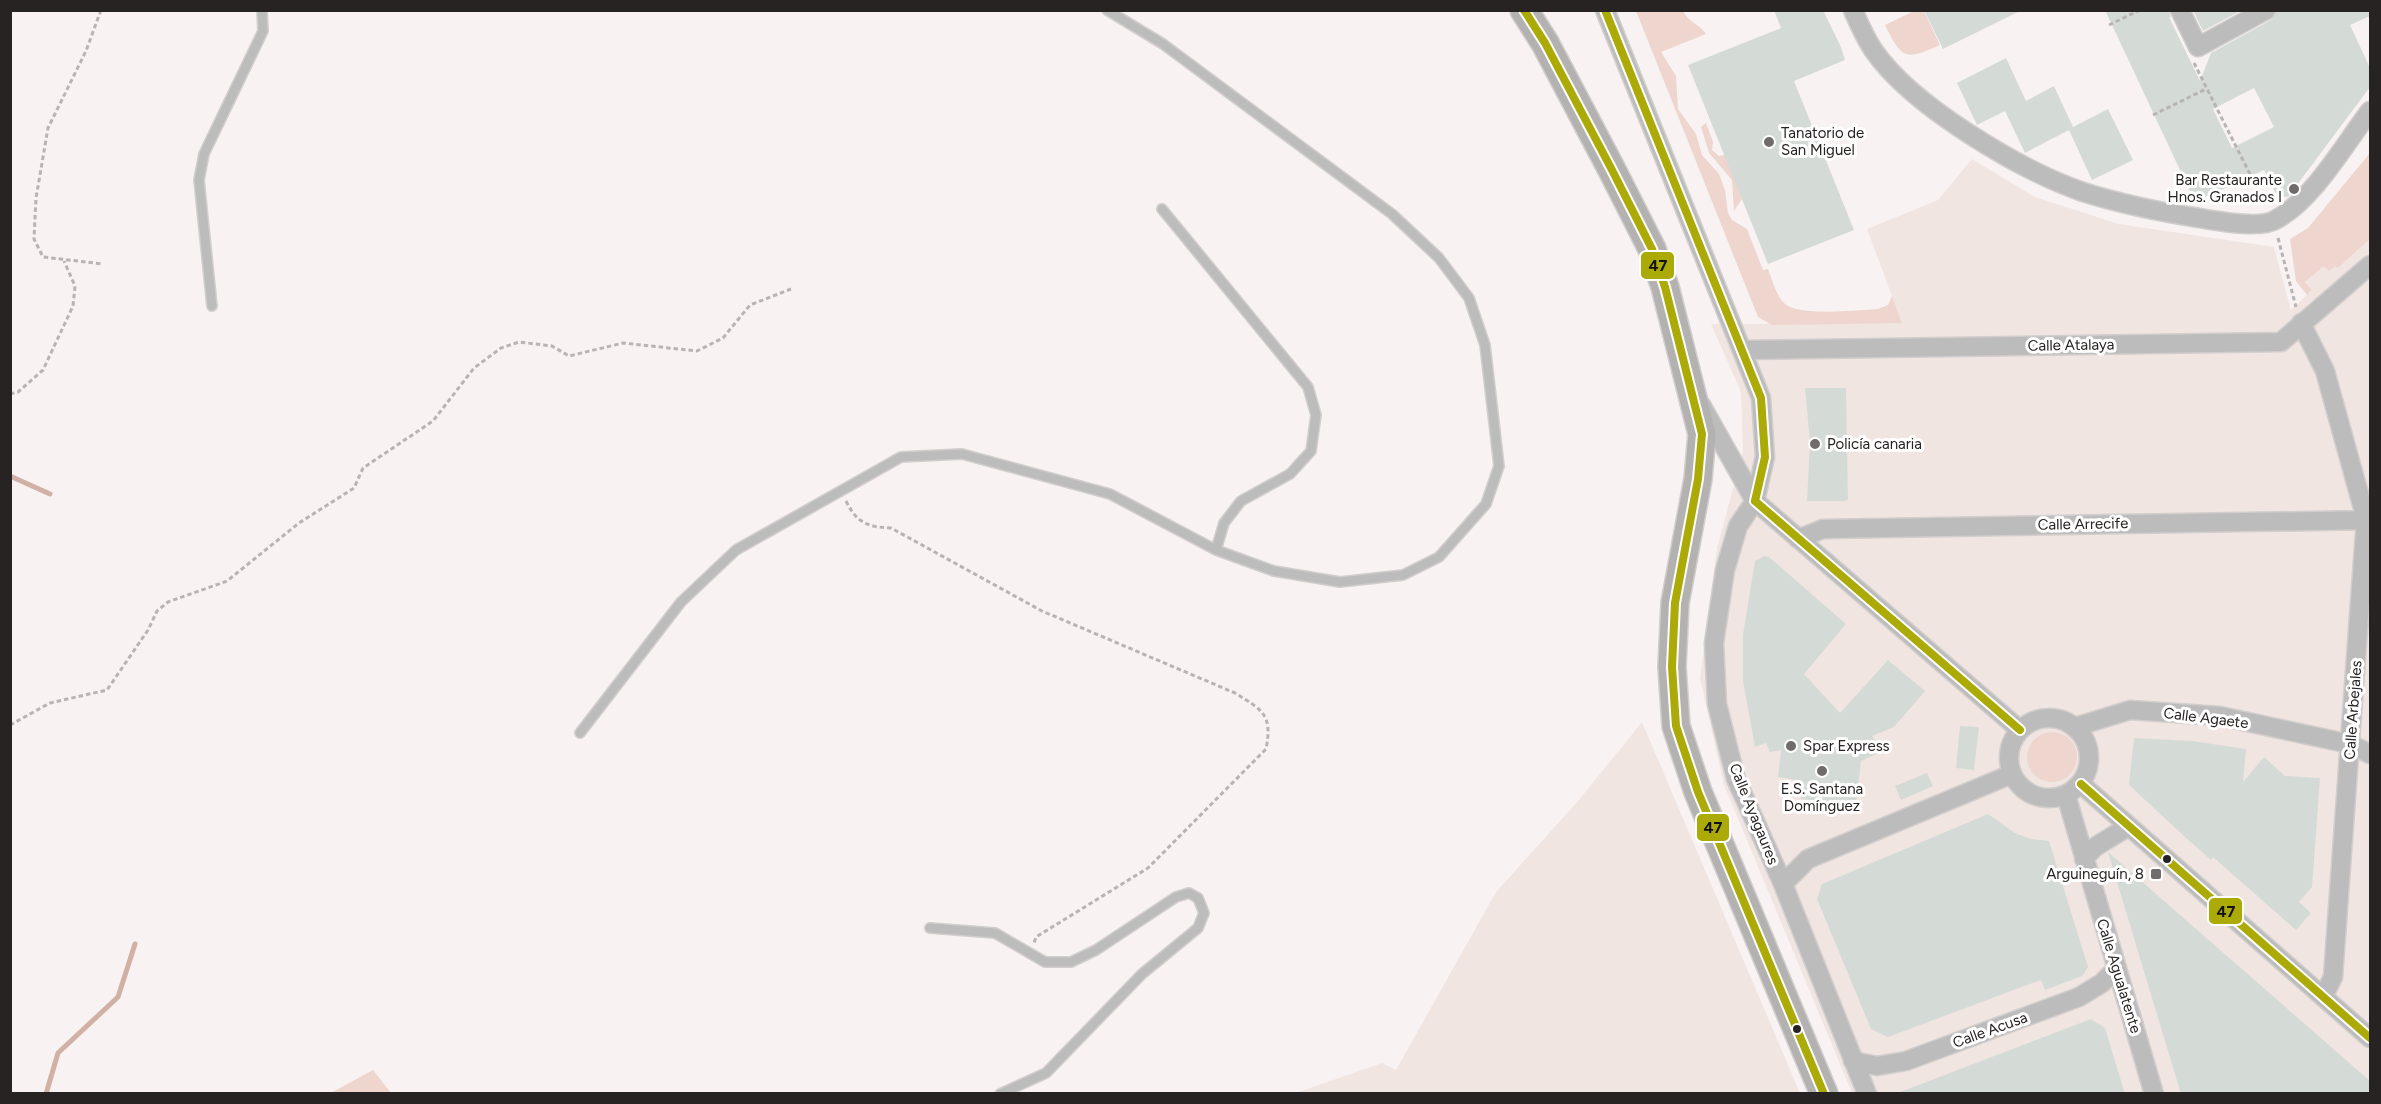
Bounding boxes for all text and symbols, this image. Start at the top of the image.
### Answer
place label: Tanatorio de San Miguel [1781,124,1864,159]
marker: Tanatorio de San Miguel [1762,135,1776,149]
place label: Bar Restaurante Hnos. Granados I [2167,171,2282,206]
marker: Bar Restaurante Hnos. Granados I [2287,182,2301,196]
line badge: 47 [1640,251,1675,280]
text: 47 [1648,256,1668,275]
street label: Calle Atalaya [2028,335,2114,355]
place label: Policía canaria [1827,435,1922,453]
marker: Policía canaria [1808,437,1822,451]
street label: Calle Arrecife [2037,514,2129,534]
street label: Calle Arbejales [2341,660,2365,760]
street label: Calle Agaete [2162,704,2250,732]
place label: Spar Express [1803,737,1890,755]
marker: Spar Express [1784,739,1798,753]
street label: Calle Ayagaures [1726,761,1782,867]
marker: E.S. Santana Domínguez [1815,764,1829,778]
place label: E.S. Santana Domínguez [1781,780,1863,815]
line badge: 47 [1696,813,1730,842]
text: 47 [1703,818,1723,837]
unlabelled marker [2161,853,2173,865]
place label: Arguineguín, 8 [2046,865,2144,883]
marker: Arguineguín, 8 [2149,867,2163,881]
line badge: 47 [2208,897,2243,925]
text: 47 [2216,902,2236,921]
street label: Calle Agualatente [2093,917,2145,1035]
street label: Calle Acusa [1950,1008,2030,1052]
unlabelled marker [1791,1023,1803,1035]

